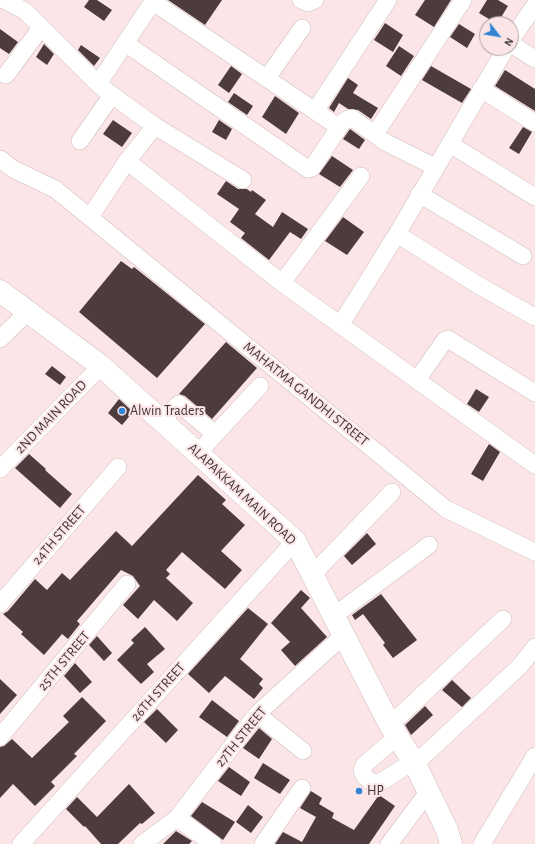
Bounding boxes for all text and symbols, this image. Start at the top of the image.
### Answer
north arrow [479,16,519,56]
text: N [502,36,516,48]
street label: MAHATMA GANDHI STREET [240,338,372,450]
street label: 2ND MAIN ROAD [12,377,90,457]
place label: Alwin Traders [130,403,204,419]
marker: Alwin Traders [117,406,127,416]
street label: ALAPAKKAM MAIN ROAD [184,440,300,548]
street label: 24TH STREET [29,502,89,568]
street label: 25TH STREET [34,628,94,694]
street label: 26TH STREET [127,659,189,725]
street label: 27TH STREET [212,704,270,770]
place label: HP [367,783,384,799]
marker: HP [354,786,364,796]

